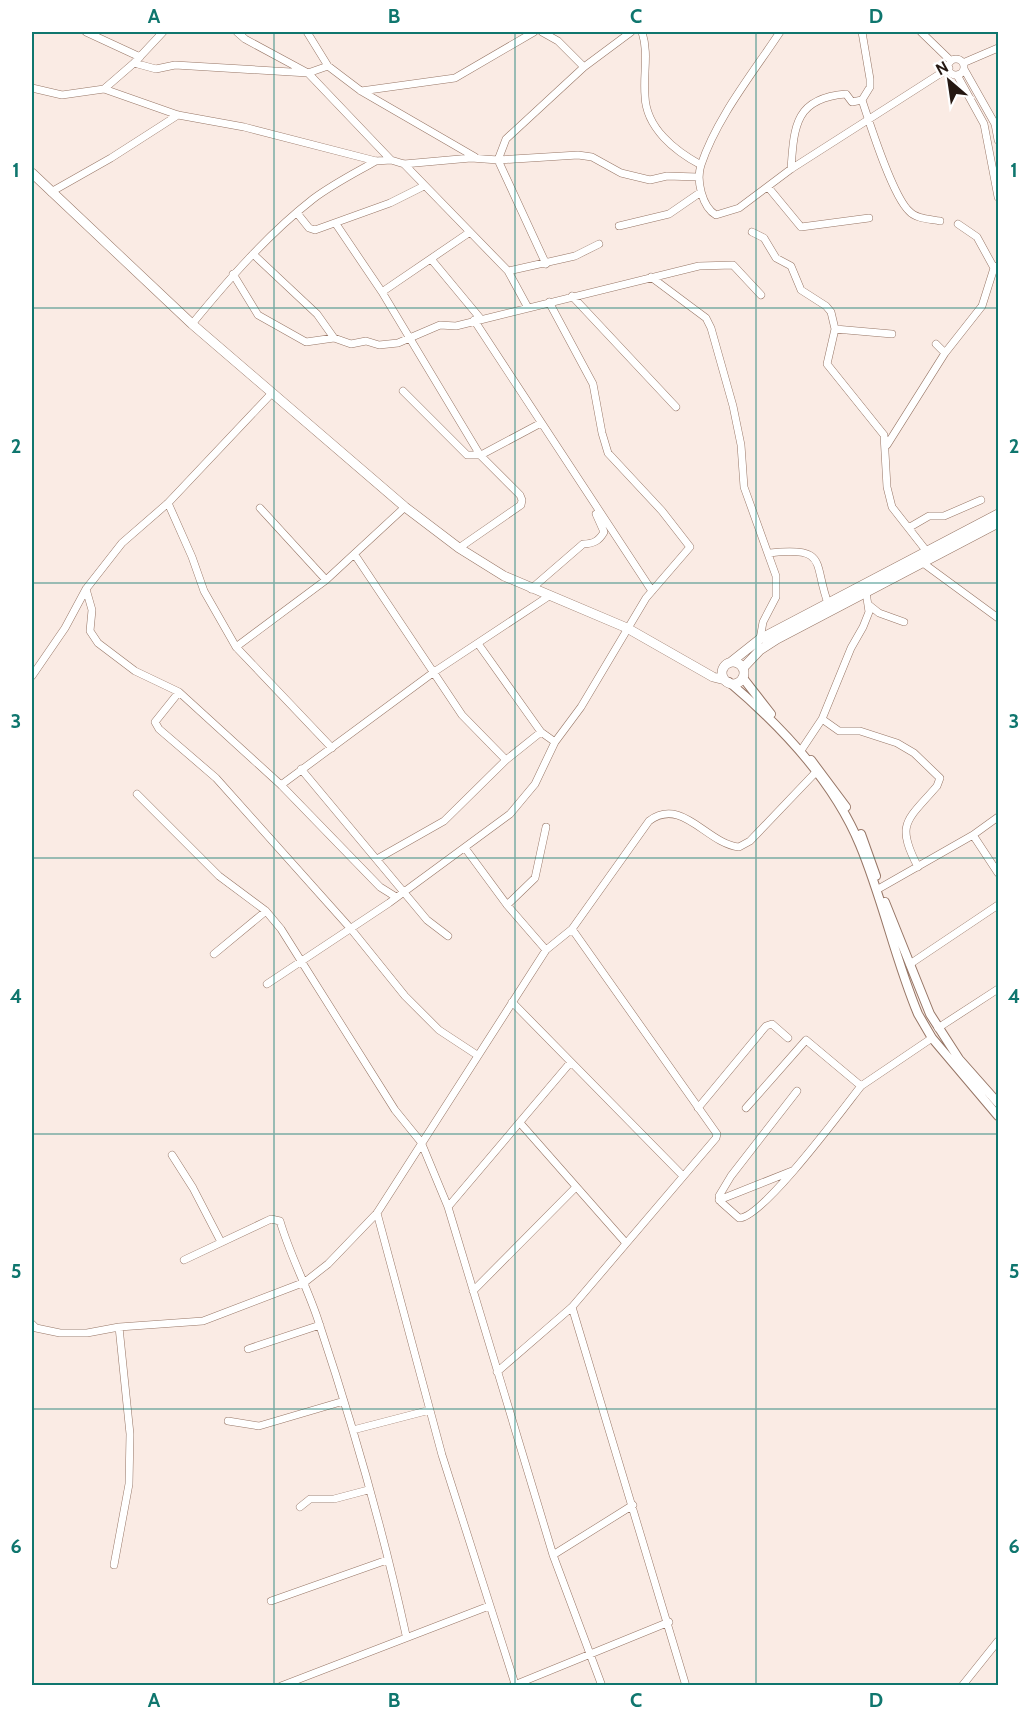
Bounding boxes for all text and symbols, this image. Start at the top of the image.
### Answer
text: A [148,4,161,28]
text: B [388,4,400,28]
text: C [630,4,642,28]
text: D [869,4,883,28]
north arrow [919,51,979,111]
text: N [932,57,952,79]
text: 1 [12,158,20,182]
text: 1 [1010,158,1018,182]
text: 2 [11,434,21,458]
text: 2 [1009,434,1019,458]
text: 3 [11,709,21,733]
text: 3 [1009,709,1019,733]
text: 4 [10,984,22,1008]
text: 4 [1008,984,1020,1008]
text: 5 [11,1259,21,1283]
text: 5 [1009,1259,1019,1283]
text: 6 [10,1534,22,1558]
text: 6 [1008,1534,1020,1558]
text: A [148,1688,161,1712]
text: B [388,1688,400,1712]
text: C [630,1688,642,1712]
text: D [869,1688,883,1712]

